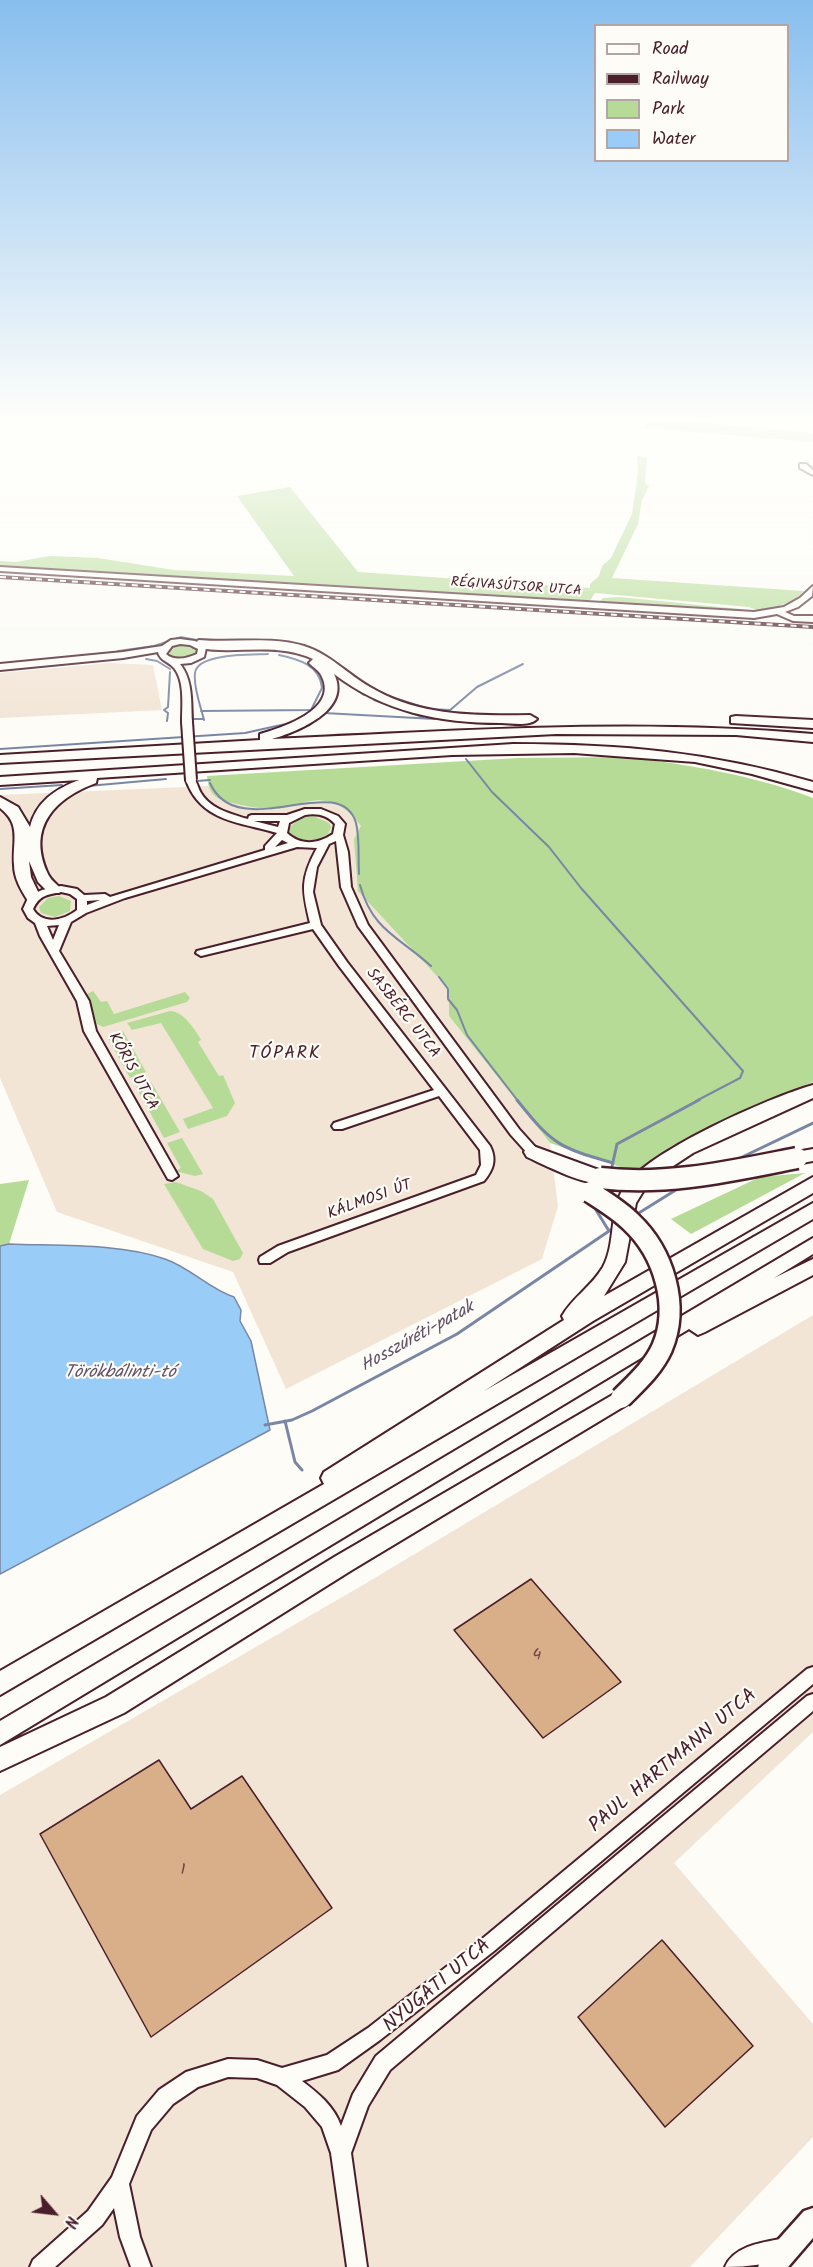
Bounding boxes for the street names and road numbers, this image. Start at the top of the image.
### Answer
street label: RÉGIVASÚTSOR UTCA [450,575,582,601]
street label: SASBÉRC UTCA [361,965,443,1063]
street label: KŐRIS UTCA [103,1030,161,1114]
street label: KÁLMOSI ÚT [325,1177,415,1225]
street label: PAUL HARTMANN UTCA [585,1685,763,1839]
street label: NYUGATI UTCA [379,1935,497,2039]

